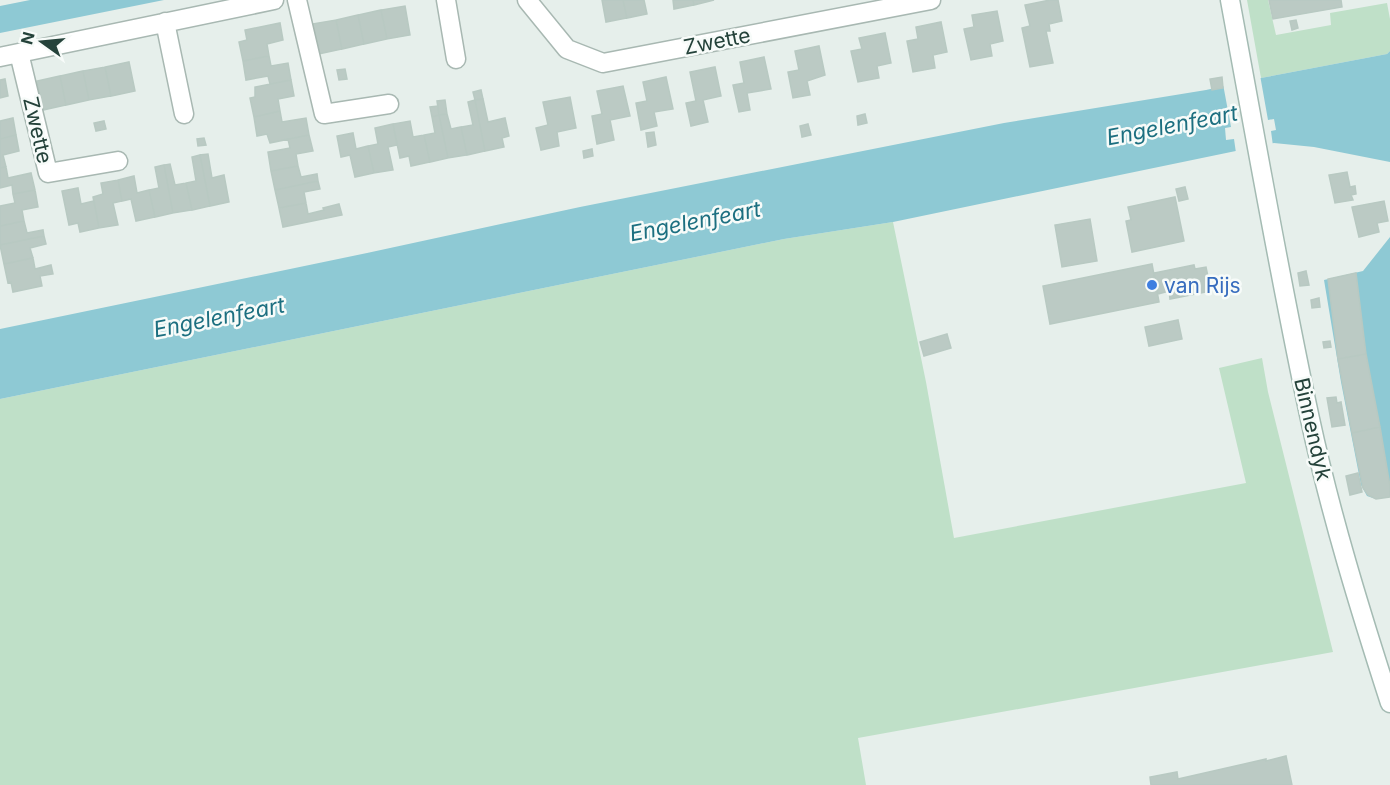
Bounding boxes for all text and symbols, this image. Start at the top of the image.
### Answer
north arrow [12,12,72,72]
street label: Zwette [681,22,753,60]
text: N [16,30,39,47]
street label: Zwette [18,94,58,166]
water label: Engelenfeart [1104,99,1241,150]
water label: Engelenfeart [627,195,764,246]
place label: van Rijs [1164,273,1241,298]
marker: van Rijs [1145,278,1159,292]
water label: Engelenfeart [151,291,288,342]
street label: Binnendyk [1289,375,1337,483]

